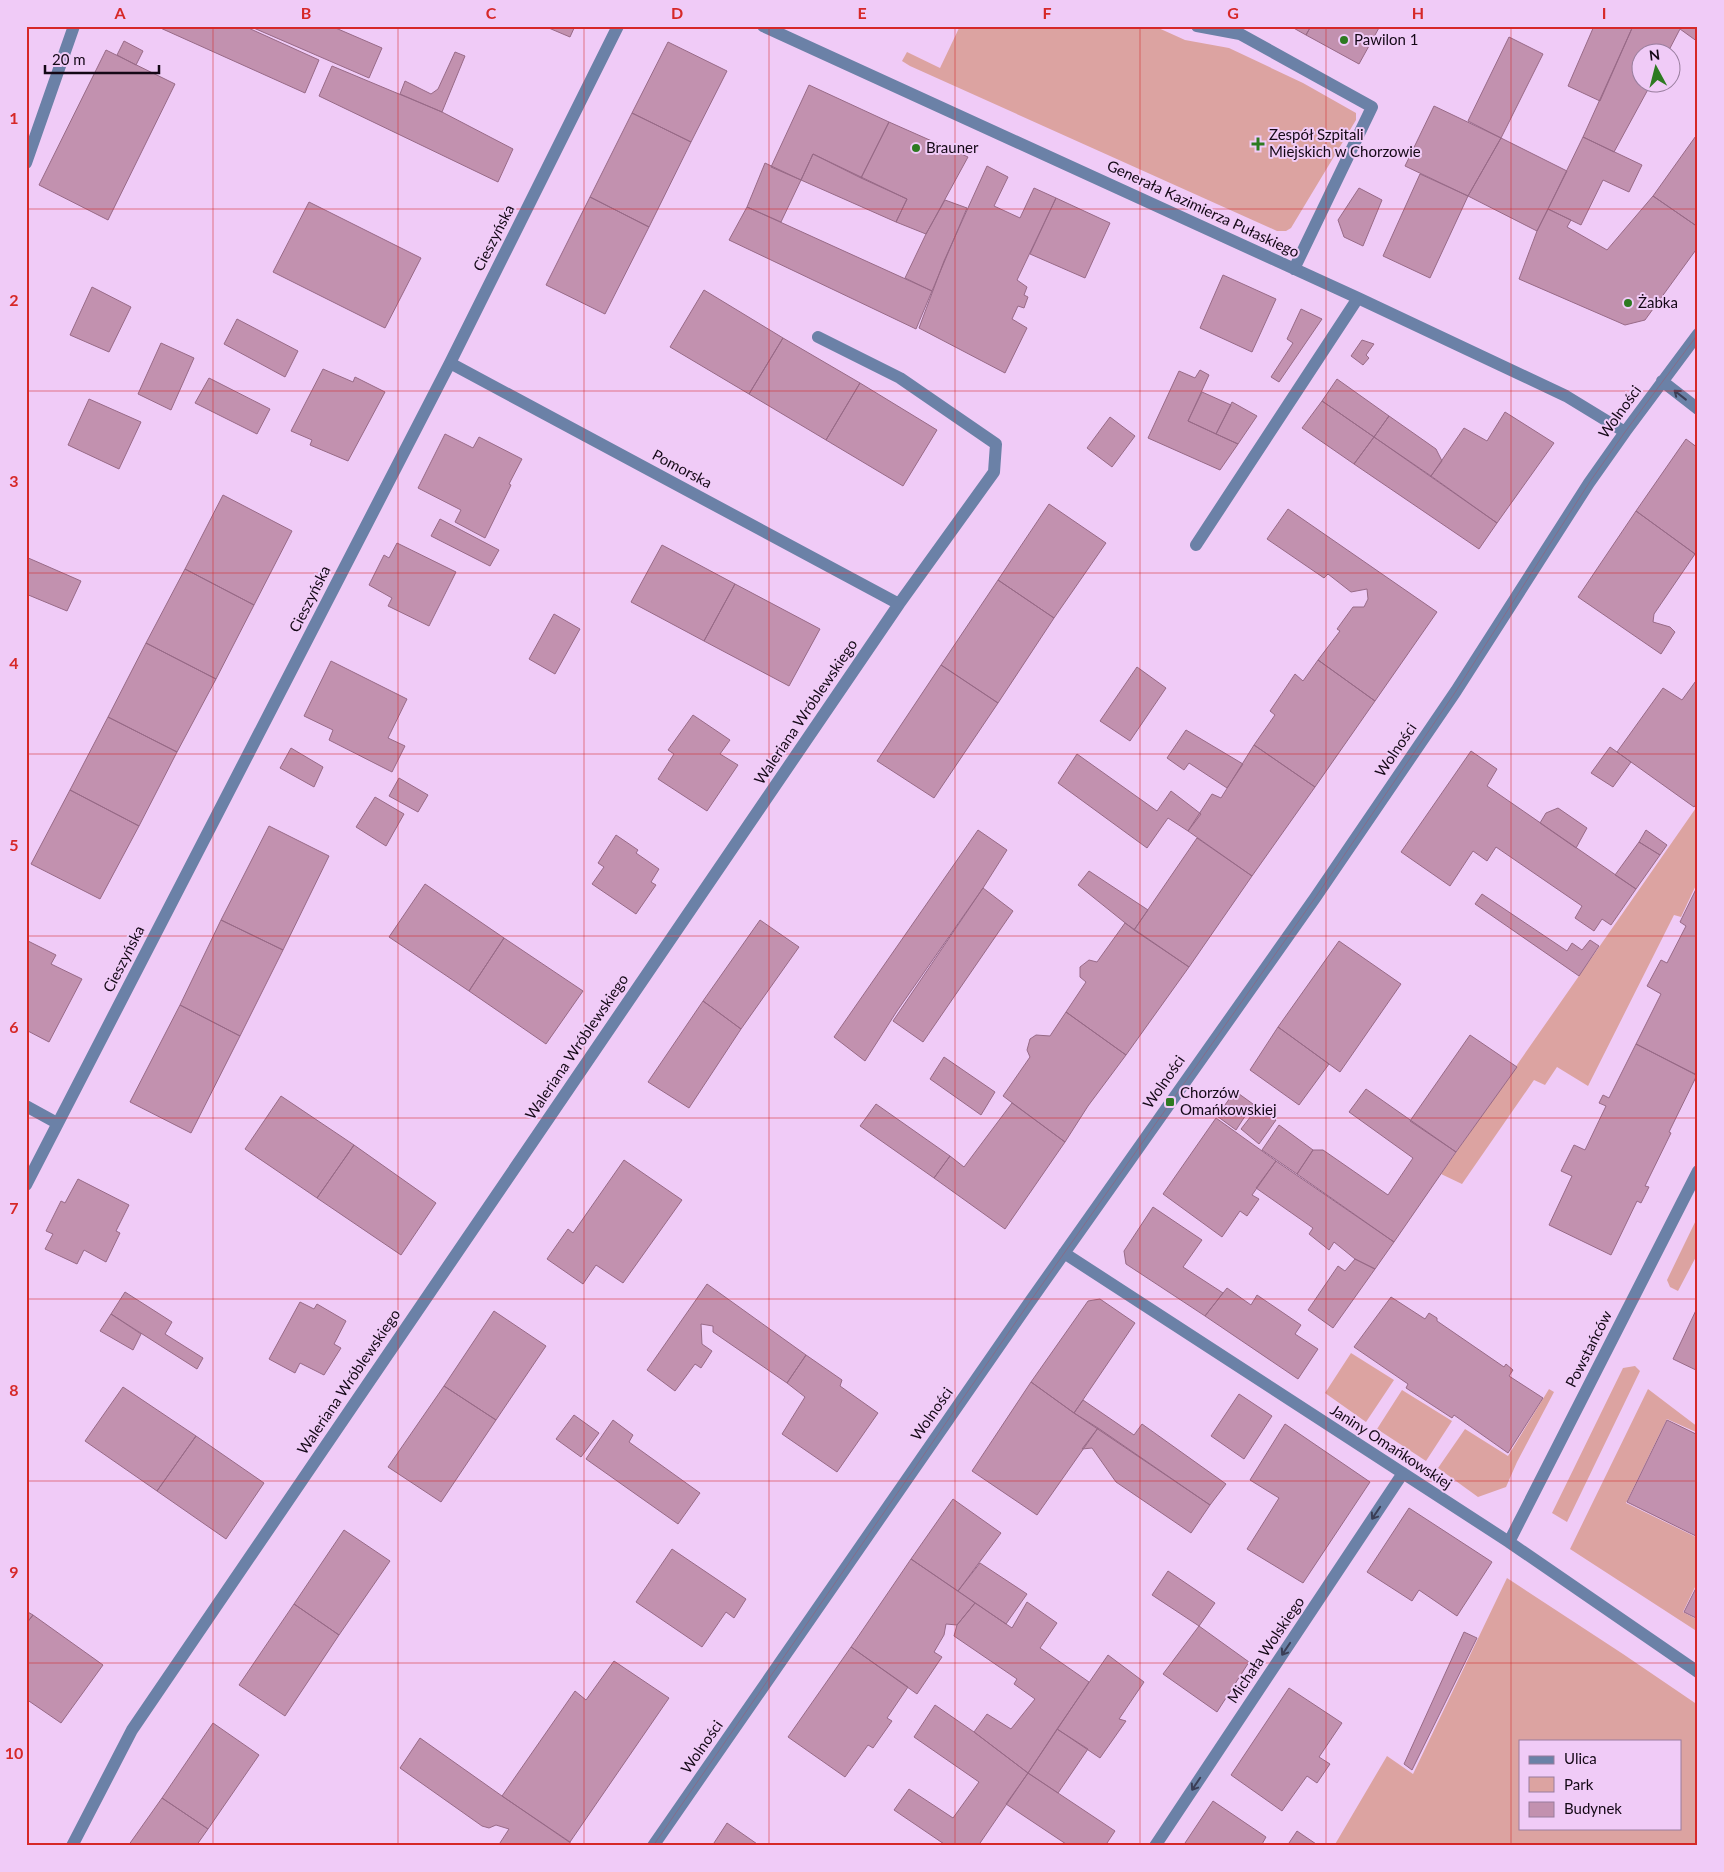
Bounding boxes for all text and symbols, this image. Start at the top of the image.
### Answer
text: A [113,3,126,22]
text: B [301,3,311,22]
text: C [486,3,497,22]
text: D [671,3,683,22]
text: E [857,3,867,22]
text: F [1042,3,1052,22]
text: G [1227,3,1239,22]
text: H [1412,3,1424,22]
text: I [1602,3,1606,22]
place label: Pawilon 1 [1354,30,1419,48]
marker: Pawilon 1 [1338,34,1350,46]
scale bar [45,42,159,74]
north arrow [1632,42,1682,92]
text: N [1648,46,1661,64]
text: 20 m [52,50,86,68]
text: 1 [9,108,19,127]
place label: Zespół Szpitali Miejskich w Chorzowie [1269,125,1421,160]
marker: Zespół Szpitali Miejskich w Chorzowie [1251,137,1265,151]
place label: Brauner [926,138,979,156]
marker: Brauner [910,142,922,154]
street label: Generała Kazimierza Pułaskiego [1104,156,1302,261]
street label: Cieszyńska [469,201,518,274]
text: 2 [9,290,19,309]
place label: Żabka [1638,293,1678,311]
marker: Żabka [1622,297,1634,309]
street label: Wolności [1594,381,1644,441]
one-way arrow [1673,390,1687,400]
street label: Pomorska [650,445,715,491]
text: 3 [9,471,19,490]
street label: Cieszyńska [285,562,334,635]
street label: Waleriana Wróblewskiego [750,635,861,788]
text: 4 [9,653,19,672]
street label: Wolności [1371,719,1420,780]
text: 5 [9,835,19,854]
street label: Cieszyńska [99,922,148,995]
street label: Waleriana Wróblewskiego [521,970,632,1123]
text: 6 [9,1017,19,1036]
street label: Wolności [1138,1051,1188,1112]
place label: Chorzów Omańkowskiej [1180,1083,1277,1118]
marker: Chorzów Omańkowskiej [1164,1096,1176,1108]
text: 7 [9,1198,19,1217]
street label: Waleriana Wróblewskiego [293,1305,404,1458]
street label: Powstańców [1561,1307,1615,1390]
text: 8 [9,1380,19,1399]
street label: Wolności [906,1383,956,1444]
street label: Janiny Omańkowskiej [1327,1400,1456,1492]
one-way arrow [1371,1506,1381,1520]
text: 9 [9,1562,19,1581]
street label: Michała Wolskiego [1223,1593,1307,1706]
one-way arrow [1281,1641,1291,1655]
street label: Wolności [676,1716,726,1777]
legend [1519,1740,1682,1830]
text: 10 [5,1743,23,1762]
text: Ulica [1564,1749,1597,1767]
text: Park [1564,1775,1594,1793]
one-way arrow [1191,1777,1201,1791]
text: Budynek [1564,1799,1622,1817]

